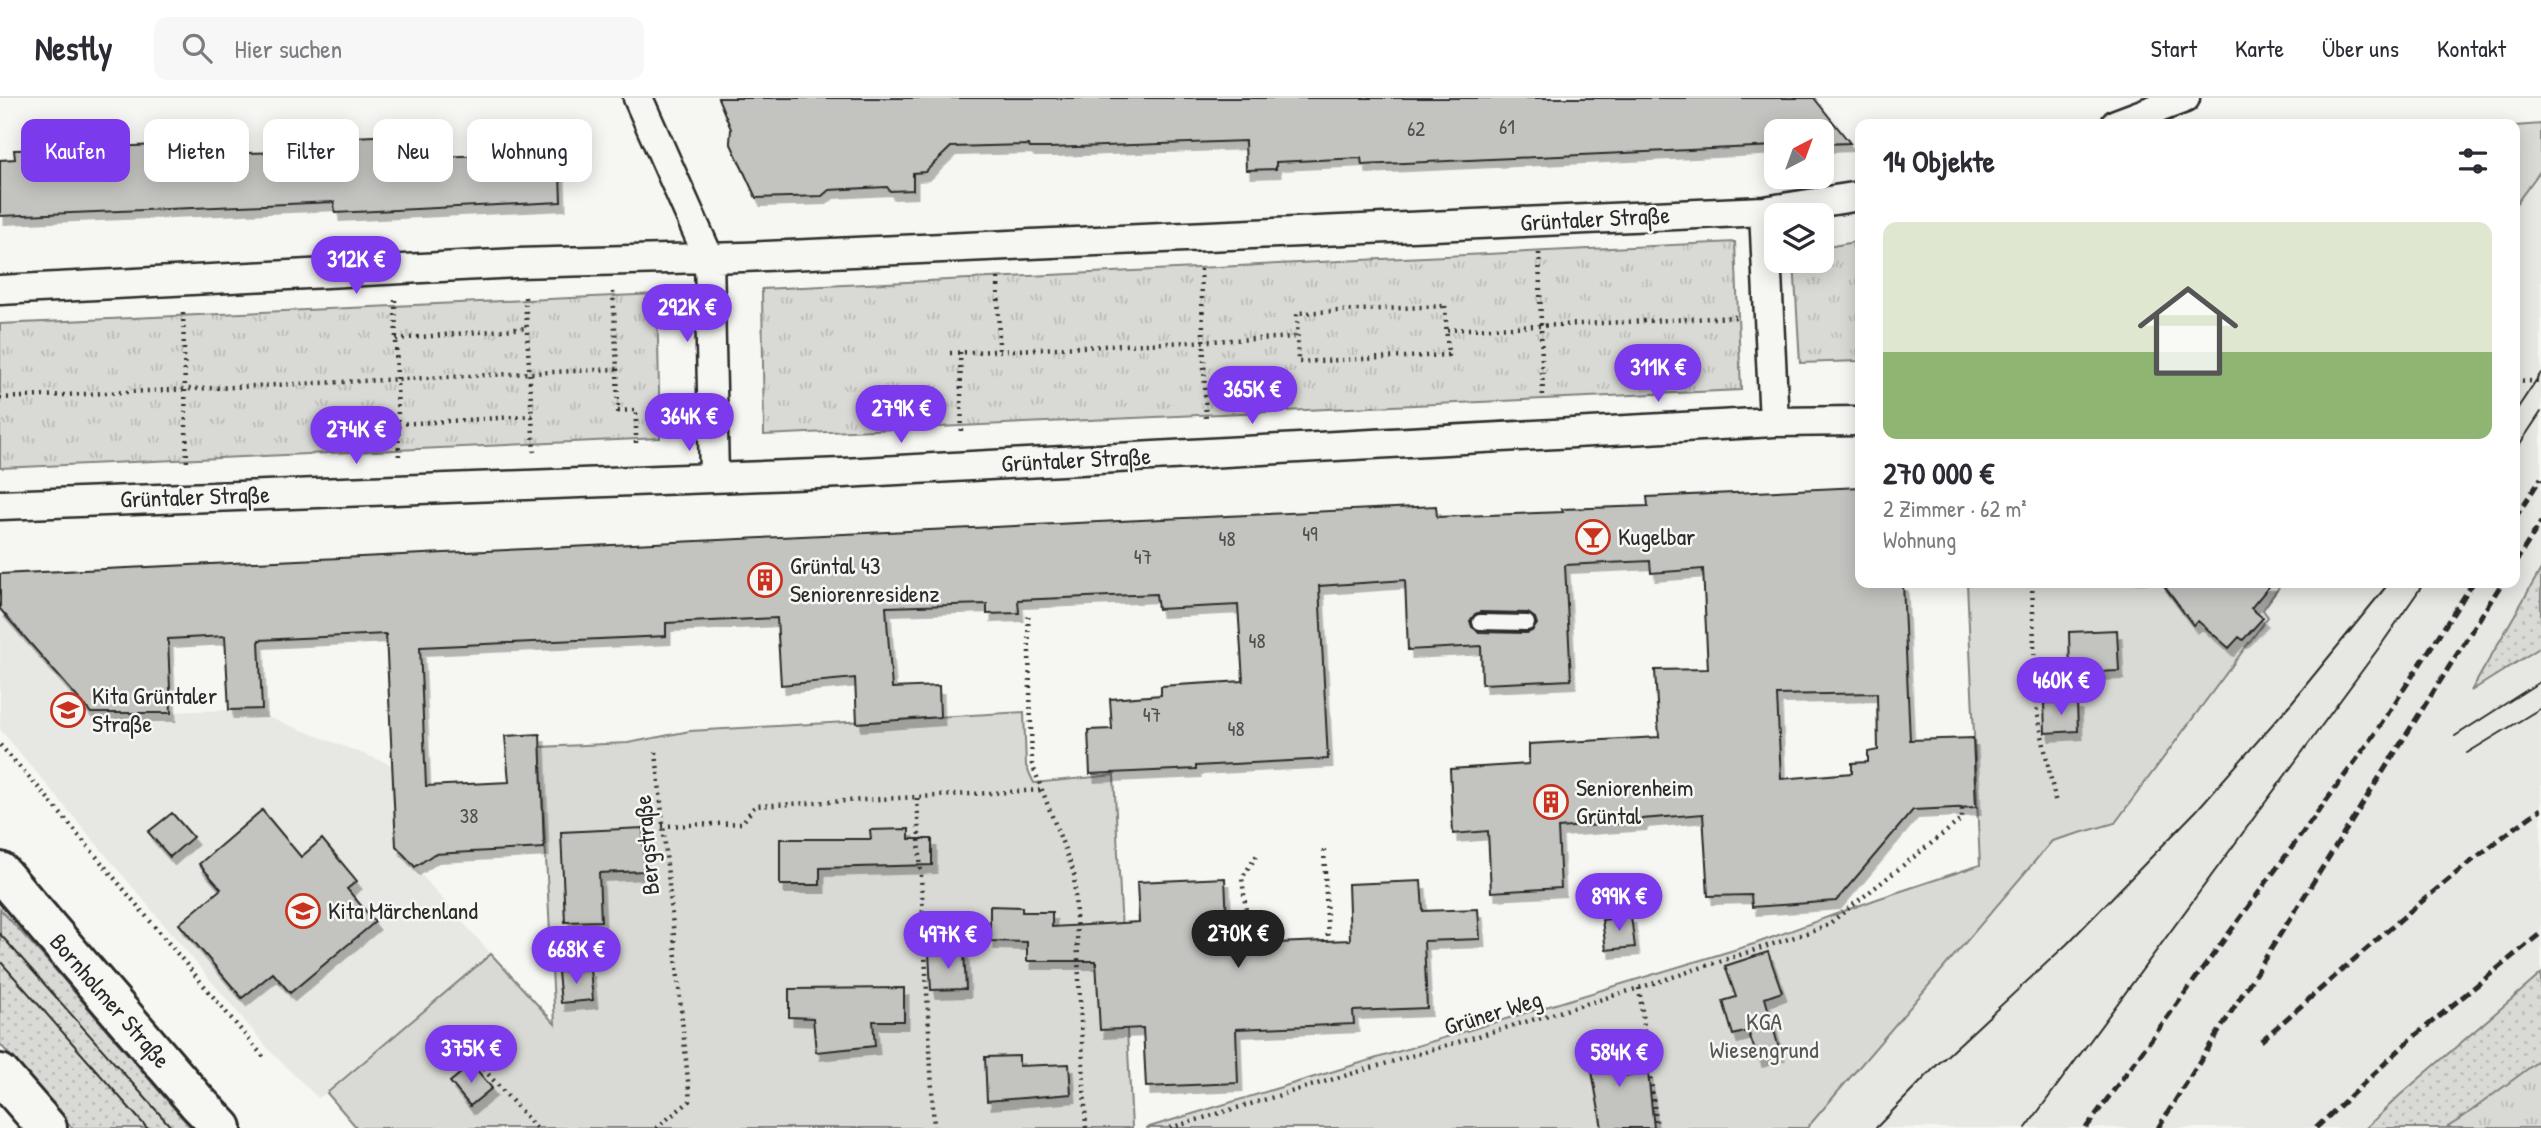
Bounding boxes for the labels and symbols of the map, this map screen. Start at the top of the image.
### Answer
house number: 61 [1499,112,1515,141]
house number: 62 [1407,114,1425,143]
north arrow [1764,119,1834,189]
street label: Grüntaler Straße [1519,198,1671,238]
pin: 312K € [299,236,413,296]
pin: 292K € [630,285,744,344]
pin: 311K € [1601,344,1715,404]
pin: 365K € [1195,366,1309,426]
pin: 279K € [844,386,958,445]
pin: 364K € [632,394,746,453]
pin: 274K € [299,406,413,466]
street label: Grüntaler Straße [1000,439,1152,479]
street label: Grüntaler Straße [120,477,271,515]
bar icon: Kugelbar [1574,518,1612,556]
house number: 49 [1302,519,1318,548]
place label: Kugelbar [1618,520,1695,552]
house number: 48 [1219,524,1235,553]
house number: 47 [1134,542,1152,571]
place label: Grüntal 43 Seniorenresidenz [790,549,940,609]
building icon: Grüntal 43 Seniorenresidenz [746,561,784,599]
house number: 48 [1249,626,1265,655]
pin: 460K € [2004,658,2118,717]
place label: Kita Grüntaler Straße [92,679,217,739]
school or university icon: Kita Grüntaler Straße [49,691,87,729]
house number: 47 [1143,700,1161,729]
house number: 48 [1228,714,1244,743]
place label: Seniorenheim Grüntal [1576,771,1693,831]
building icon: Seniorenheim Grüntal [1532,783,1570,821]
street label: Bergstraße [626,793,666,896]
house number: 38 [460,801,478,830]
pin: 899K € [1562,874,1676,933]
school or university icon: Kita Märchenland [284,892,322,930]
place label: Kita Märchenland [328,894,478,926]
pin: 270K € [1181,910,1295,970]
pin: 497K € [891,912,1005,971]
street label: Bornholmer Straße [43,926,179,1075]
pin: 668K € [519,926,633,986]
street label: Grüner Weg [1440,982,1545,1042]
park label: KGA Wiesengrund [1709,1005,1819,1065]
pin: 375K € [414,1026,528,1085]
pin: 584K € [1562,1030,1676,1089]

